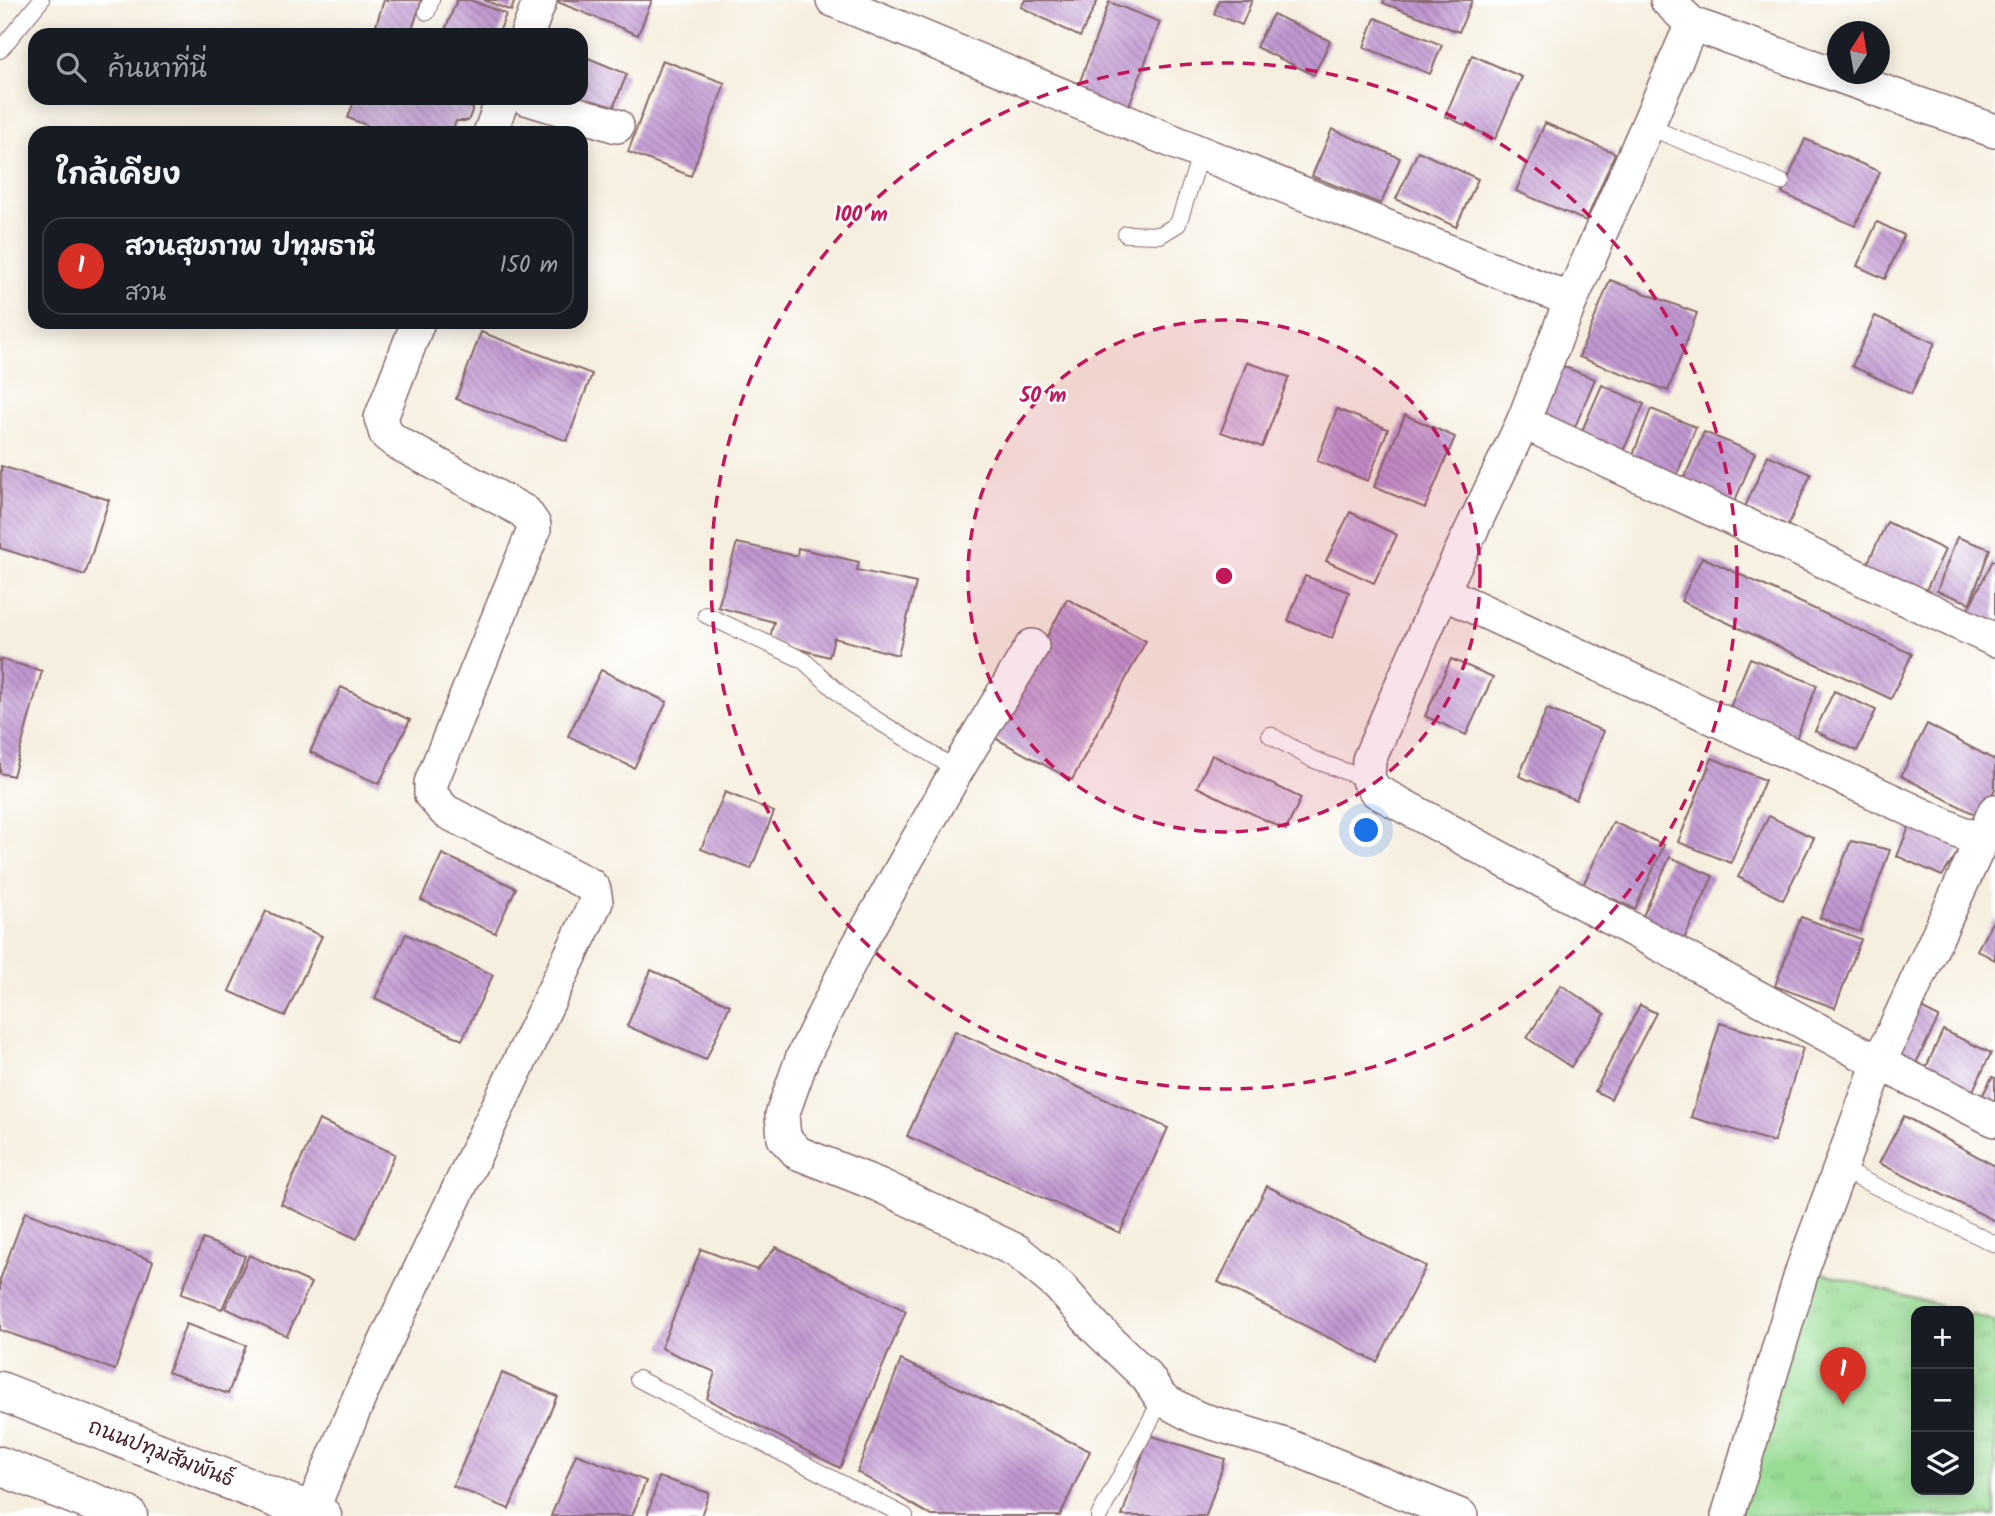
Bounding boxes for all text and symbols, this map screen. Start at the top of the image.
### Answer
north arrow [1827,21,1890,84]
search box [28,28,588,105]
icon: search [52,48,90,86]
text: ค้นหาที่นี่ [108,49,207,91]
text: ใกล้เคียง [56,152,181,200]
text: 100 m [834,199,888,232]
text: สวนสุขภาพ ปทุมธานี [125,227,375,269]
text: 1 [78,248,84,284]
text: 150 m [499,248,558,284]
text: สวน [125,276,166,312]
text: 50 m [1019,380,1066,413]
centre of rings [1212,564,1236,588]
your location [1349,813,1383,847]
map controls [1911,1306,1974,1495]
button: + [1911,1306,1974,1369]
pin: 1 [1820,1347,1866,1405]
button: − [1911,1369,1974,1432]
street label: ถนนปทุมสัมพันธ์ [83,1411,239,1497]
button: layers [1911,1432,1974,1495]

